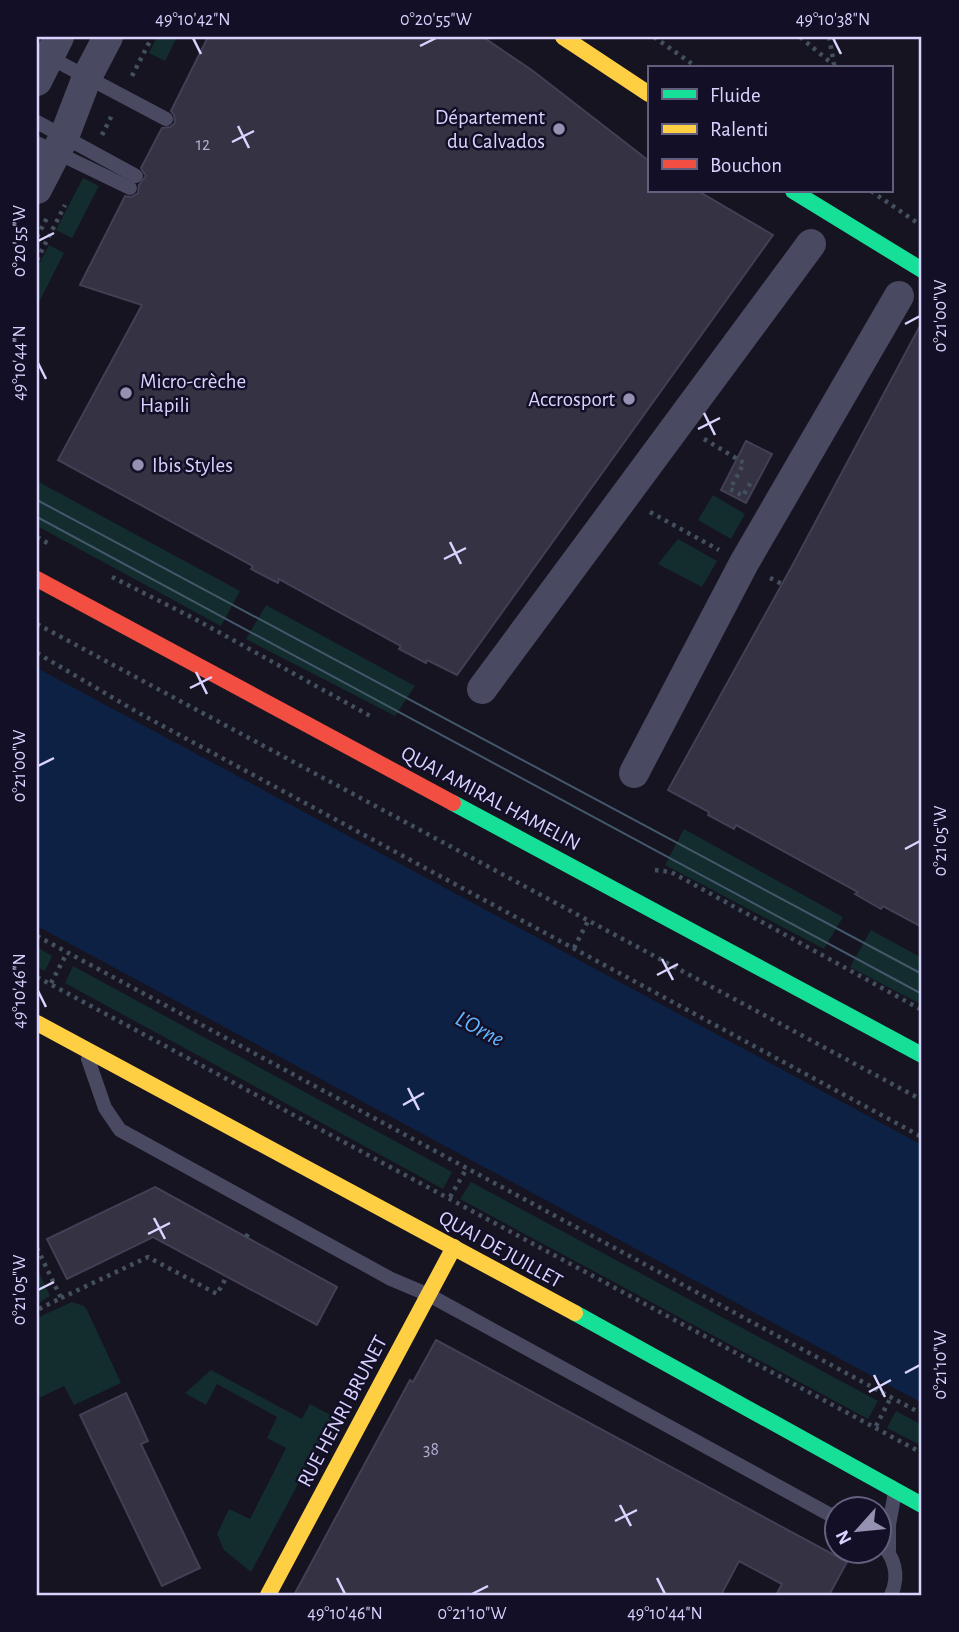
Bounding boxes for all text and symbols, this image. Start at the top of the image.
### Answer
text: 49°10'42"N [155,11,231,29]
text: 0°20'55"W [400,11,472,29]
text: 49°10'38"N [796,11,870,29]
legend [648,66,892,192]
text: Fluide [710,85,761,106]
place label: Département du Calvados [435,107,545,152]
text: Ralenti [710,119,768,140]
marker: Département du Calvados [551,121,567,137]
house number: 12 [196,136,210,154]
text: Bouchon [710,155,782,176]
text: 0°20'55"W [11,205,29,277]
text: 0°21'00"W [932,280,950,352]
text: 49°10'44"N [11,325,29,401]
place label: Micro-crèche Hapili [140,371,246,416]
marker: Micro-crèche Hapili [118,385,134,401]
place label: Accrosport [528,389,615,410]
marker: Accrosport [621,391,637,407]
place label: Ibis Styles [152,455,233,476]
marker: Ibis Styles [130,457,146,473]
text: 0°21'00"W [11,730,29,802]
street label: QUAI AMIRAL HAMELIN [398,742,584,855]
text: 0°21'05"W [932,806,950,876]
text: 49°10'46"N [11,953,29,1029]
water label: L'Orne [451,1007,508,1052]
street label: QUAI DE JUILLET [435,1207,566,1292]
text: 0°21'05"W [11,1255,29,1325]
text: 0°21'10"W [932,1330,950,1400]
street label: RUE HENRI BRUNET [294,1332,391,1490]
house number: 38 [423,1441,439,1459]
north arrow [822,1496,892,1566]
text: N [833,1527,856,1547]
text: 49°10'46"N [307,1605,383,1623]
text: 0°21'10"W [437,1605,507,1623]
text: 49°10'44"N [627,1605,703,1623]

